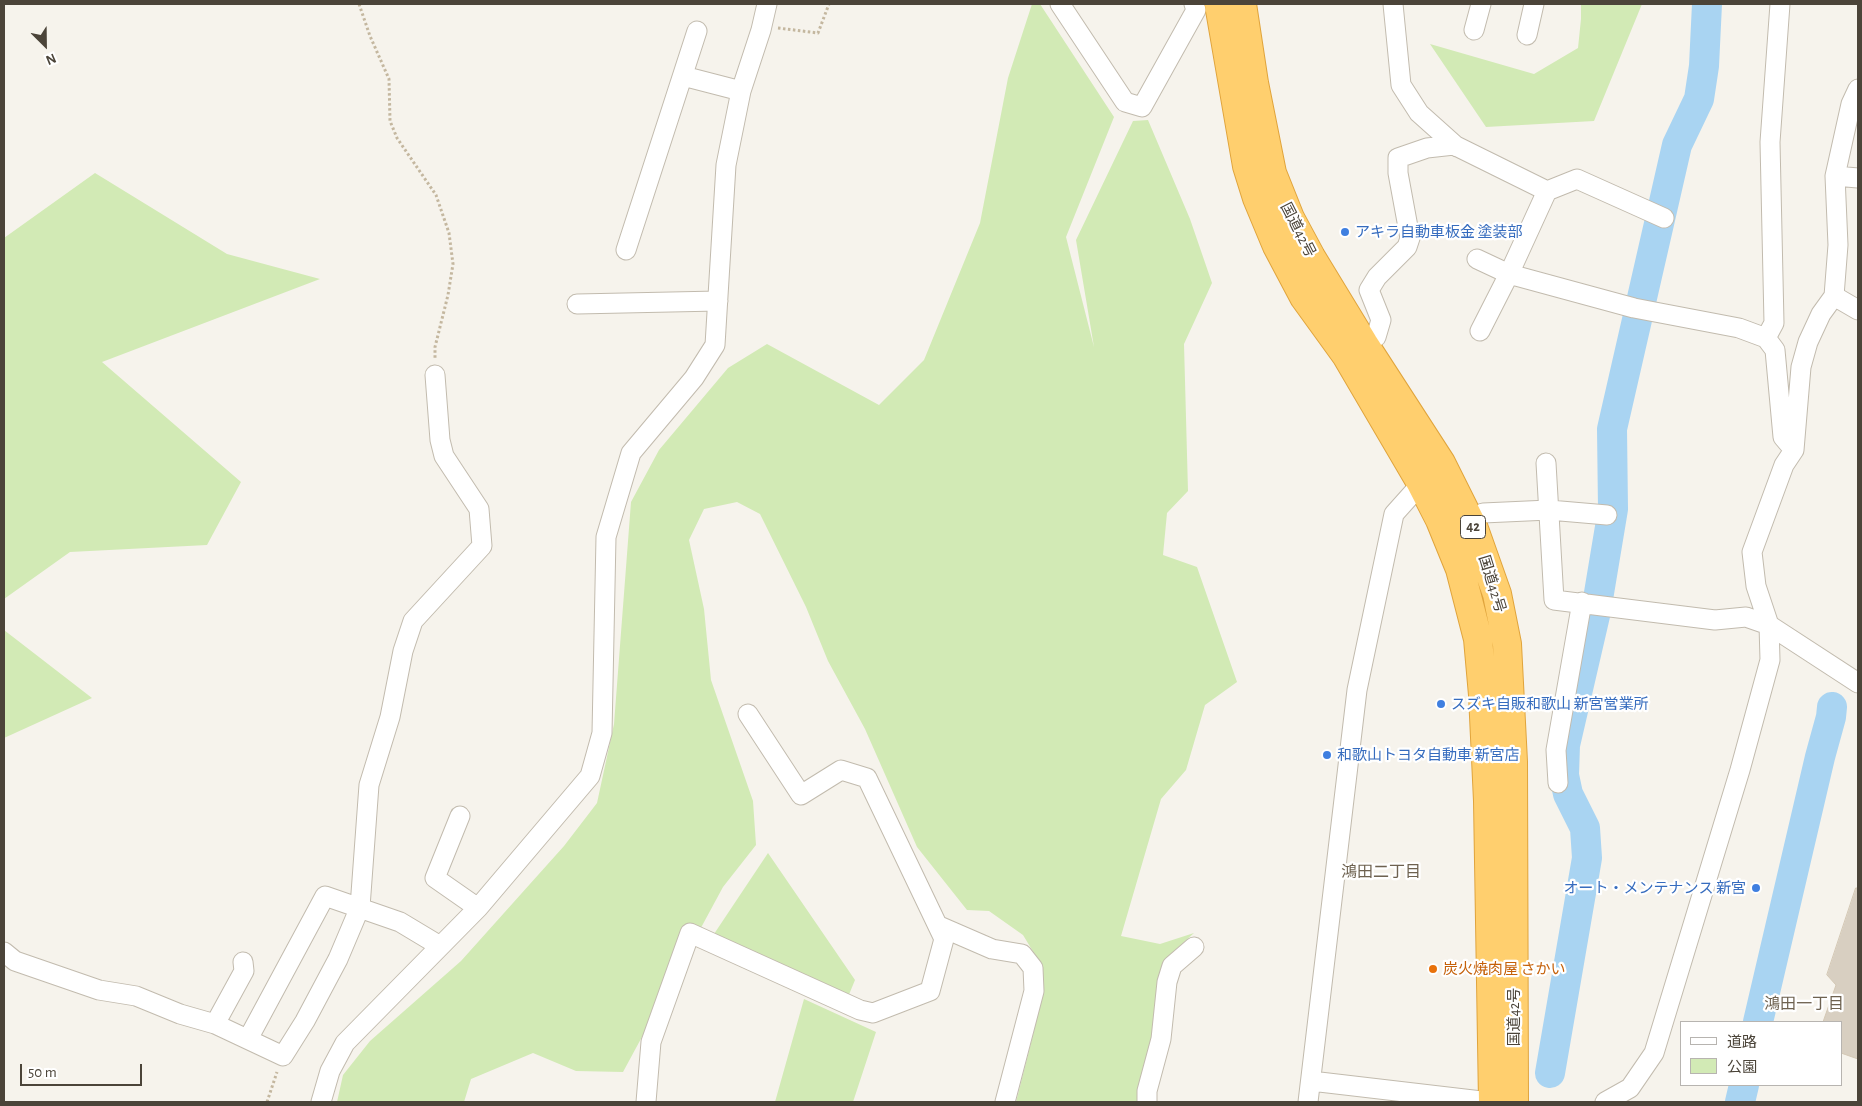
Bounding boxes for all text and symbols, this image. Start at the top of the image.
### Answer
north arrow [20,20,70,70]
text: N [44,50,58,67]
street label: 国道42号 [1277,200,1319,260]
place label: アキラ自動車板金 塗装部 [1355,223,1522,241]
marker: アキラ自動車板金 塗装部 [1339,226,1351,238]
road number: 42 [1460,516,1486,538]
street label: 国道42号 [1475,553,1509,615]
place label: スズキ自販和歌山 新宮営業所 [1451,695,1648,713]
marker: スズキ自販和歌山 新宮営業所 [1435,698,1447,710]
place label: 和歌山トヨタ自動車 新宮店 [1337,746,1519,764]
marker: 和歌山トヨタ自動車 新宮店 [1321,749,1333,761]
district label: 鴻田二丁目 [1341,862,1421,882]
place label: オート・メンテナンス 新宮 [1564,879,1746,897]
marker: オート・メンテナンス 新宮 [1750,882,1762,894]
place label: 炭火焼肉屋 さかい [1443,960,1565,978]
marker: 炭火焼肉屋 さかい [1427,963,1439,975]
street label: 国道42号 [1505,987,1523,1047]
district label: 鴻田一丁目 [1764,994,1844,1014]
legend [1680,1021,1842,1086]
text: 道路 [1727,1035,1757,1050]
scale bar [22,1054,145,1086]
text: 公園 [1727,1060,1757,1075]
text: 50 m [28,1065,57,1080]

